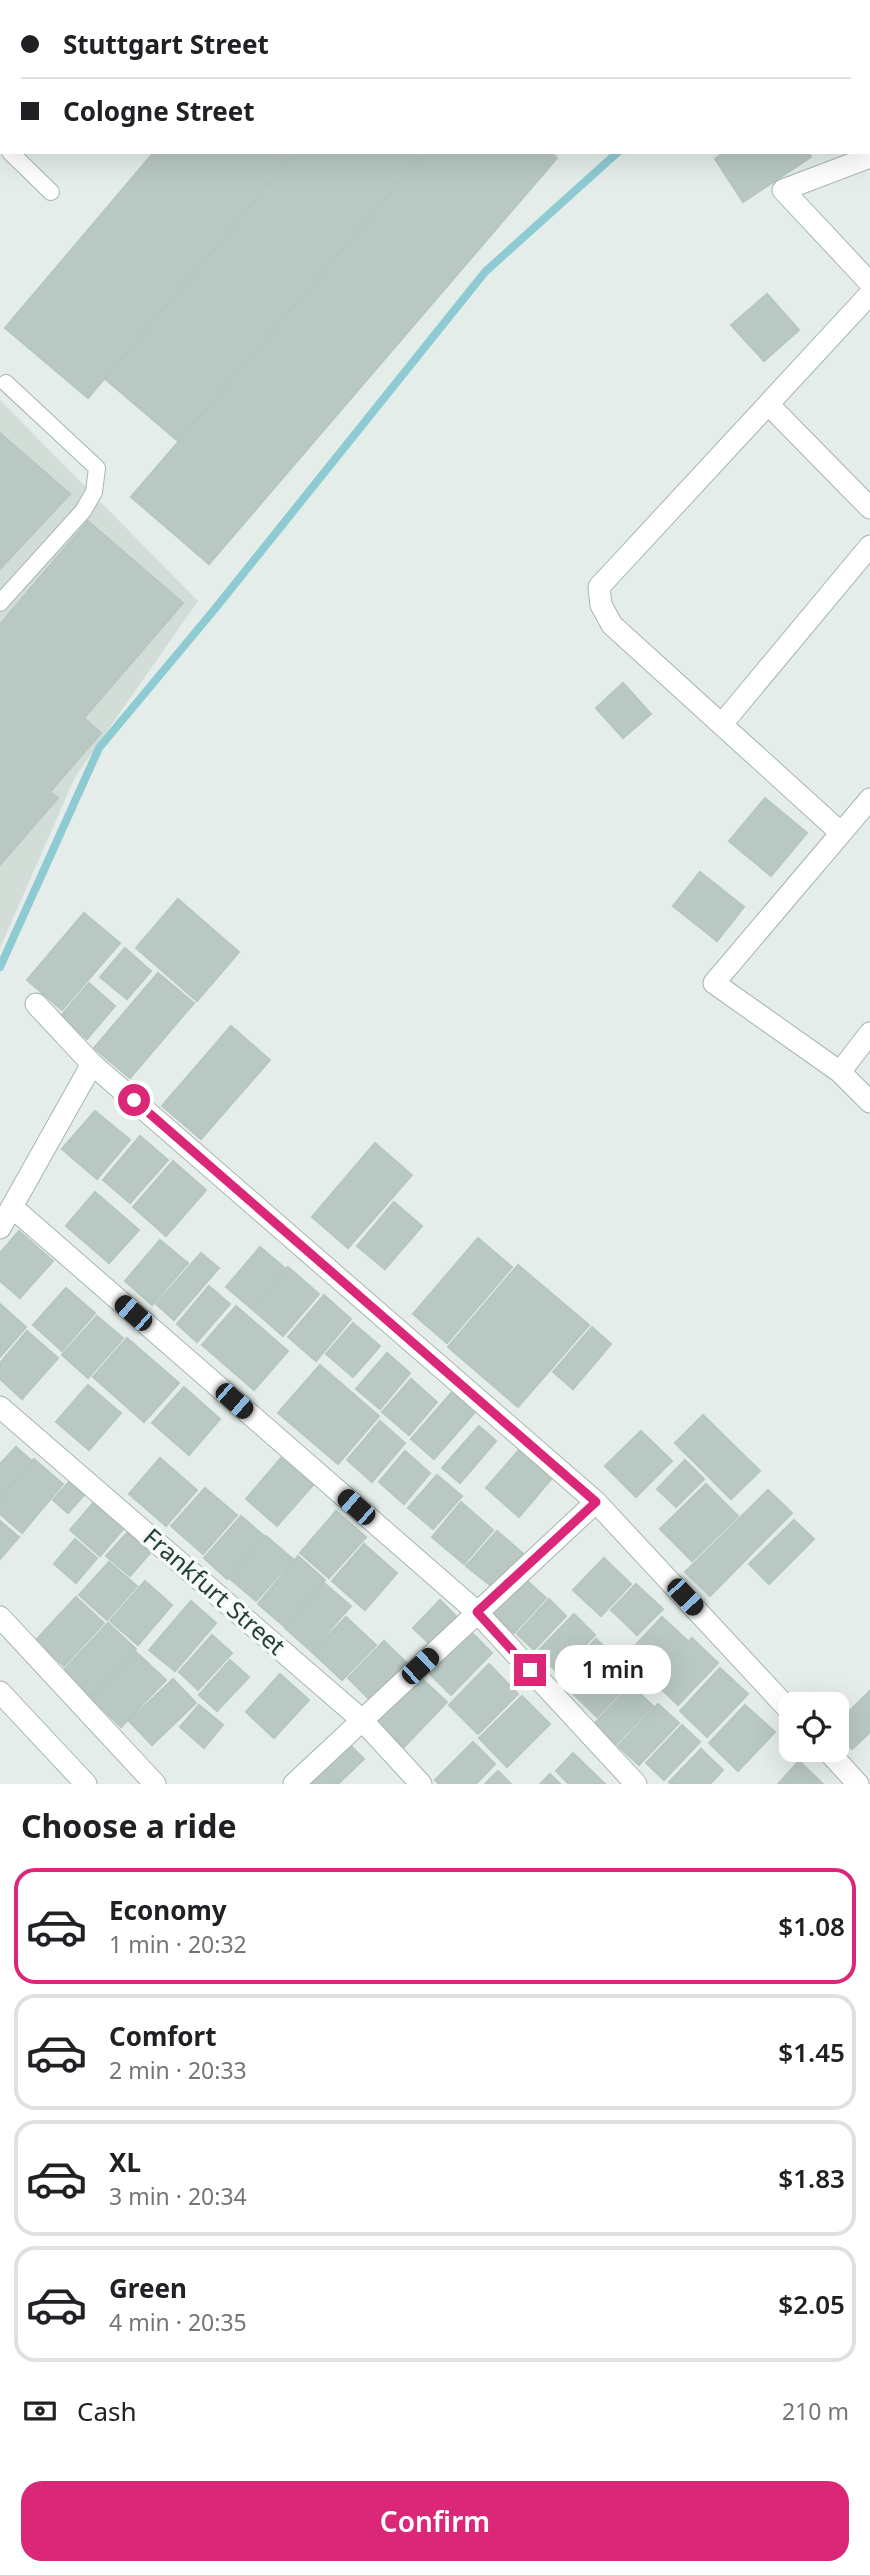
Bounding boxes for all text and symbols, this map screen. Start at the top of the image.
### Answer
text: Stuttgart Street [63,26,269,62]
text: Cologne Street [63,93,255,129]
route start [118,1084,150,1116]
car [111,1291,156,1335]
car [212,1379,257,1423]
car [334,1485,379,1529]
street label: Frankfurt Street [137,1520,293,1662]
car [663,1574,708,1620]
car [398,1644,443,1688]
callout: 1 min [554,1646,670,1694]
text: 1 min [582,1653,644,1685]
route end [514,1654,546,1686]
map controls [779,1692,849,1762]
button: locate [779,1692,849,1762]
text: Choose a ride [21,1804,237,1847]
text: Economy [109,1892,227,1928]
icon: car [25,1895,88,1958]
text: $1.08 [778,1908,845,1944]
text: 1 min · 20:32 [109,1928,247,1960]
text: Comfort [109,2018,217,2054]
icon: car [25,2021,88,2084]
text: $1.45 [778,2034,845,2070]
text: 2 min · 20:33 [109,2054,247,2086]
text: XL [109,2144,141,2180]
icon: car [25,2147,88,2210]
text: $1.83 [778,2160,845,2196]
text: 3 min · 20:34 [109,2180,247,2212]
text: Green [109,2270,187,2306]
icon: car [25,2273,88,2336]
text: $2.05 [778,2286,845,2322]
text: 4 min · 20:35 [109,2306,247,2338]
icon: cash [21,2392,59,2430]
text: Cash [77,2393,137,2429]
text: 210 m [782,2395,849,2427]
button: Confirm [21,2481,849,2561]

